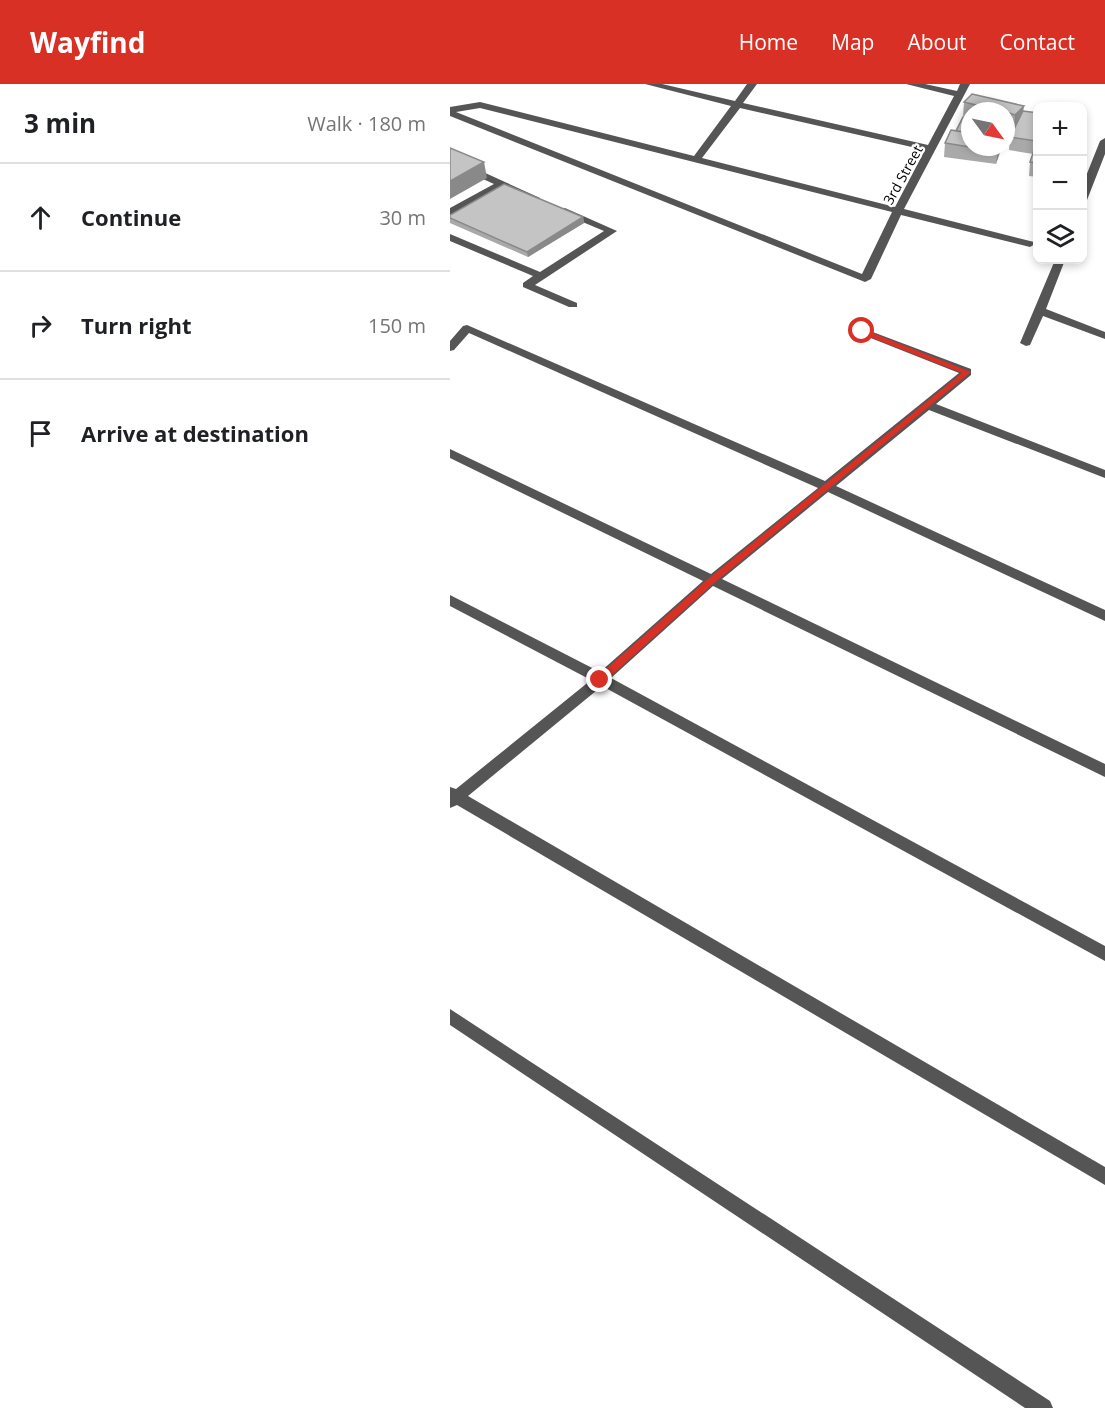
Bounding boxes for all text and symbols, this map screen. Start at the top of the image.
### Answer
text: Wayfind [30,23,145,61]
text: Home [739,28,798,56]
text: Map [831,28,874,56]
text: About [907,28,967,56]
text: Contact [1000,28,1075,56]
north arrow [961,102,1015,156]
map controls [1033,102,1087,264]
button: + [1033,102,1087,156]
text: 3 min [24,105,96,141]
text: Walk · 180 m [307,110,426,137]
street label: 3rd Street [878,142,927,208]
button: − [1033,156,1087,210]
icon: ahead [24,201,57,234]
text: Continue [81,202,181,232]
text: 30 m [379,204,426,231]
button: layers [1033,210,1087,264]
icon: right [24,309,57,342]
text: Turn right [81,310,192,340]
text: 150 m [368,312,426,339]
route start [848,317,874,343]
icon: arrive [24,417,57,450]
text: Arrive at destination [81,418,309,448]
route end [586,666,612,692]

